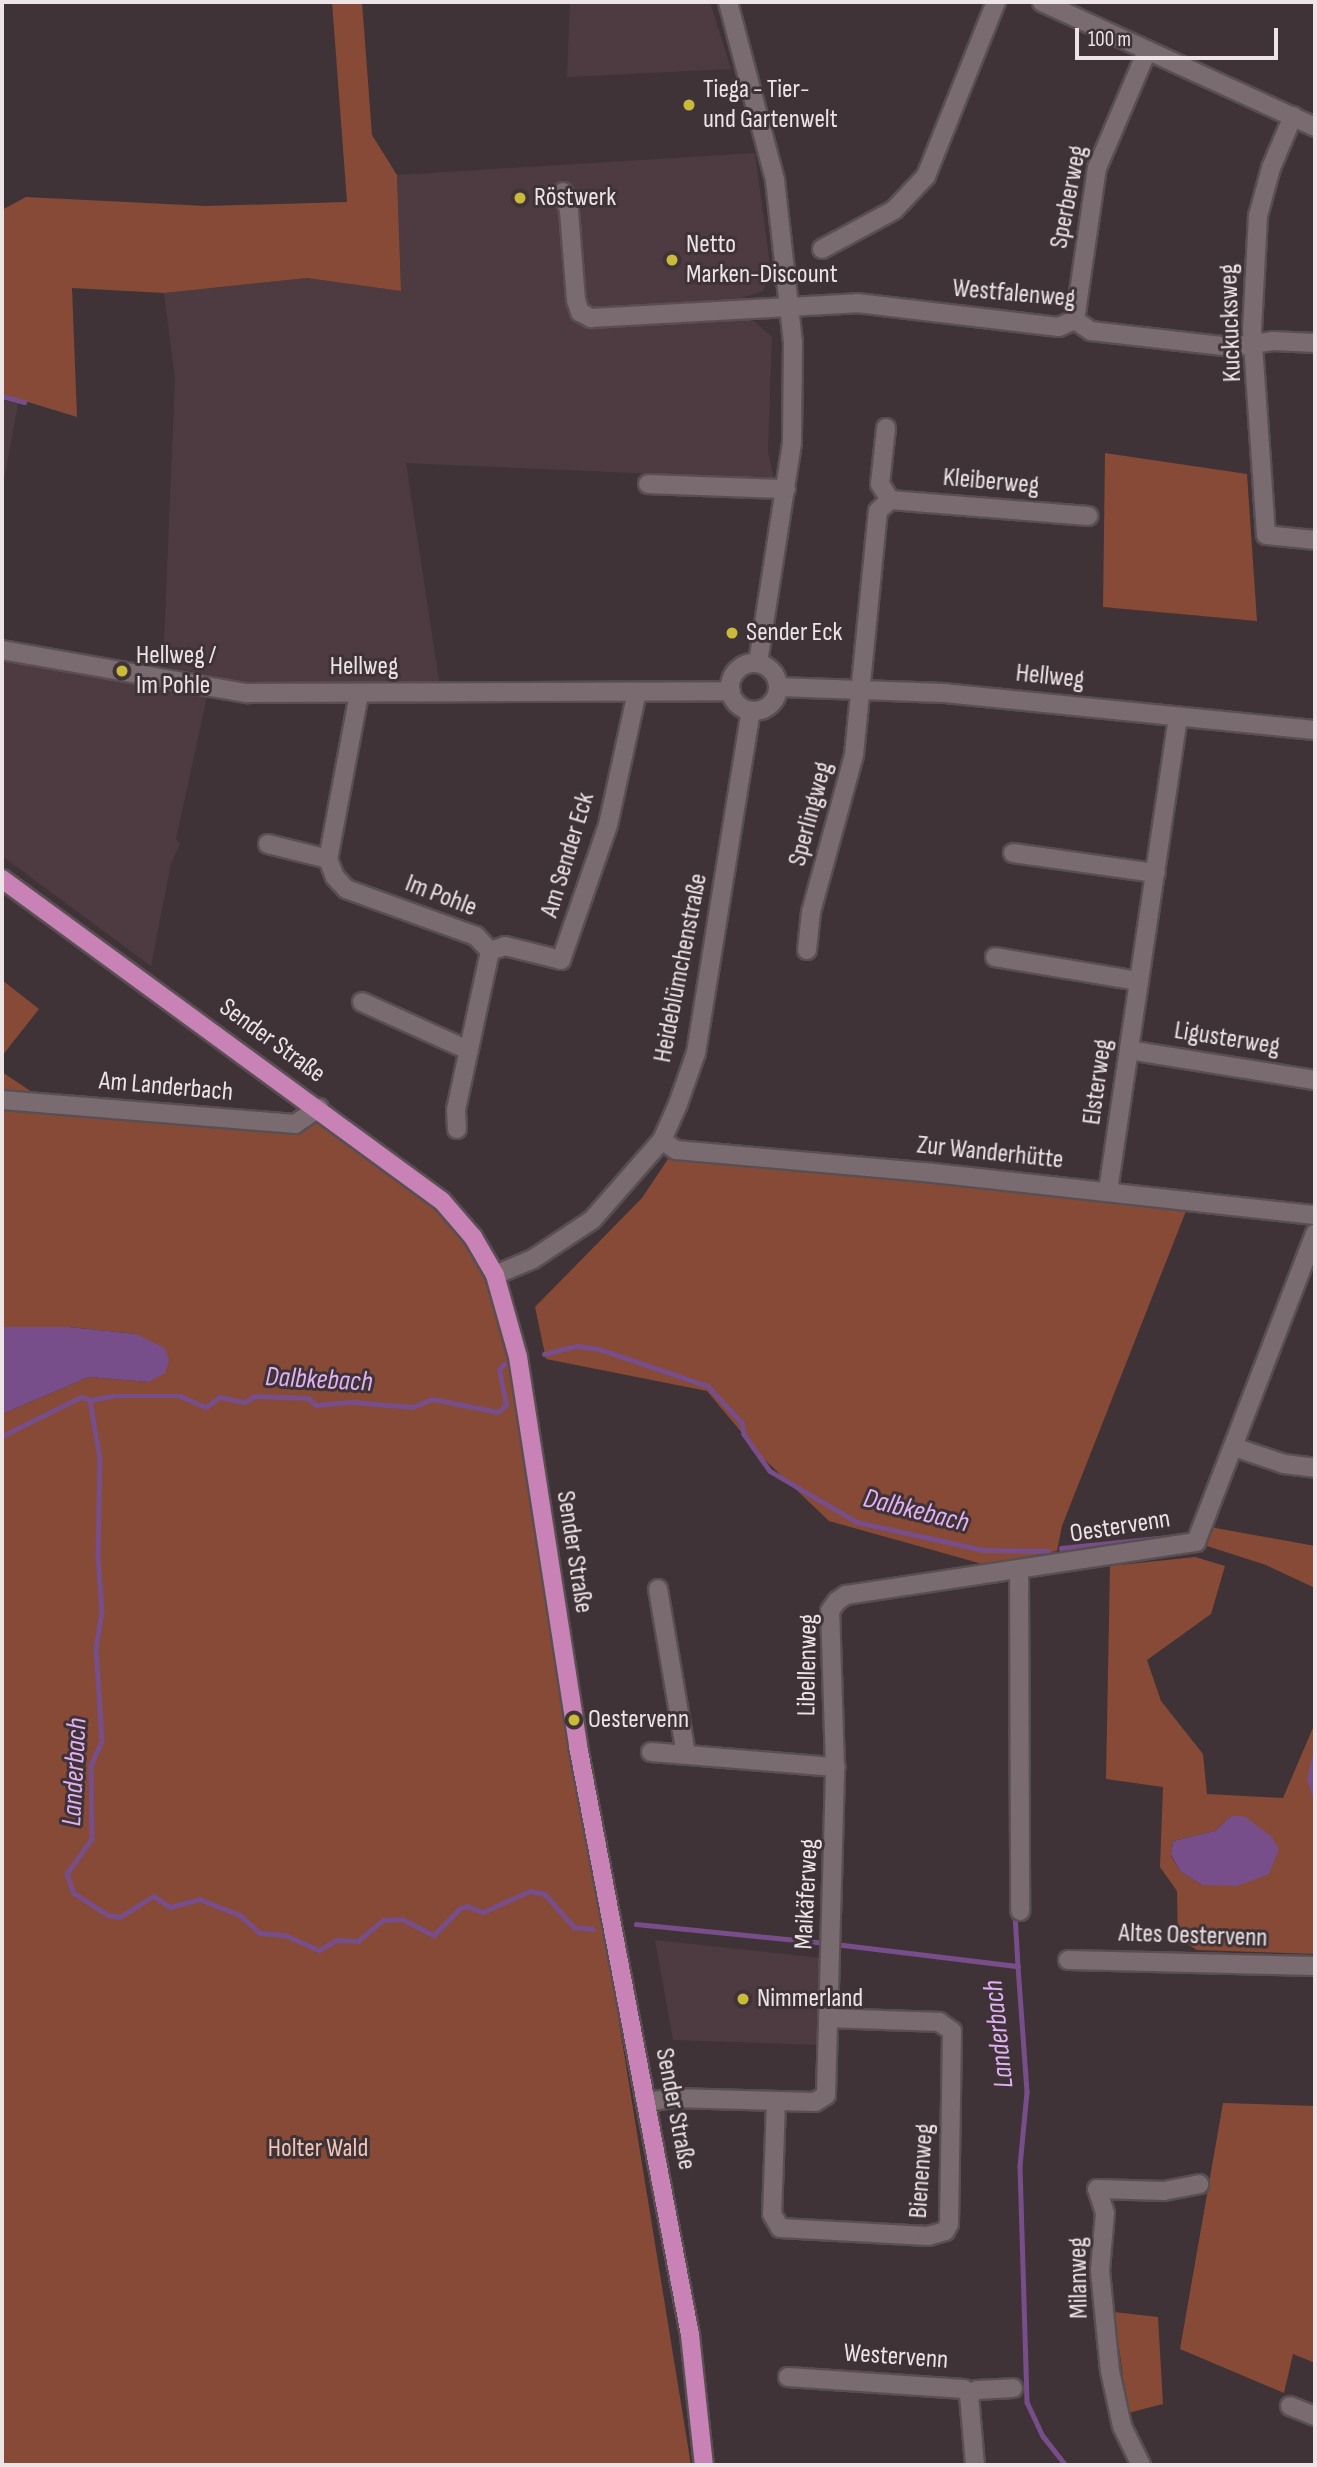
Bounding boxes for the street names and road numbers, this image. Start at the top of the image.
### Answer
street label: Sperberweg [1044,143,1094,251]
street label: Kuckucksweg [1213,263,1249,383]
street label: Westfalenweg [951,273,1077,315]
street label: Kleiberweg [942,462,1040,502]
street label: Hellweg [330,651,398,683]
street label: Hellweg [1014,658,1086,696]
street label: Sperlingweg [782,758,840,870]
street label: Am Sender Eck [534,789,602,921]
street label: Im Pohle [401,868,481,924]
street label: Heideblümchenstraße [647,871,715,1065]
street label: Sender Straße [213,992,331,1090]
street label: Ligusterweg [1172,1015,1282,1063]
street label: Elsterweg [1077,1037,1119,1127]
street label: Am Landerbach [98,1066,234,1108]
street label: Zur Wanderhütte [915,1130,1065,1176]
street label: Sender Straße [549,1489,599,1615]
street label: Oestervenn [1068,1504,1172,1550]
street label: Libellenweg [792,1614,824,1716]
street label: Maikäferweg [789,1838,825,1950]
street label: Altes Oestervenn [1118,1918,1268,1954]
street label: Sender Straße [648,2046,702,2172]
street label: Bienenweg [903,2123,941,2219]
street label: Milanweg [1063,2237,1095,2319]
street label: Westervenn [843,2338,949,2376]

